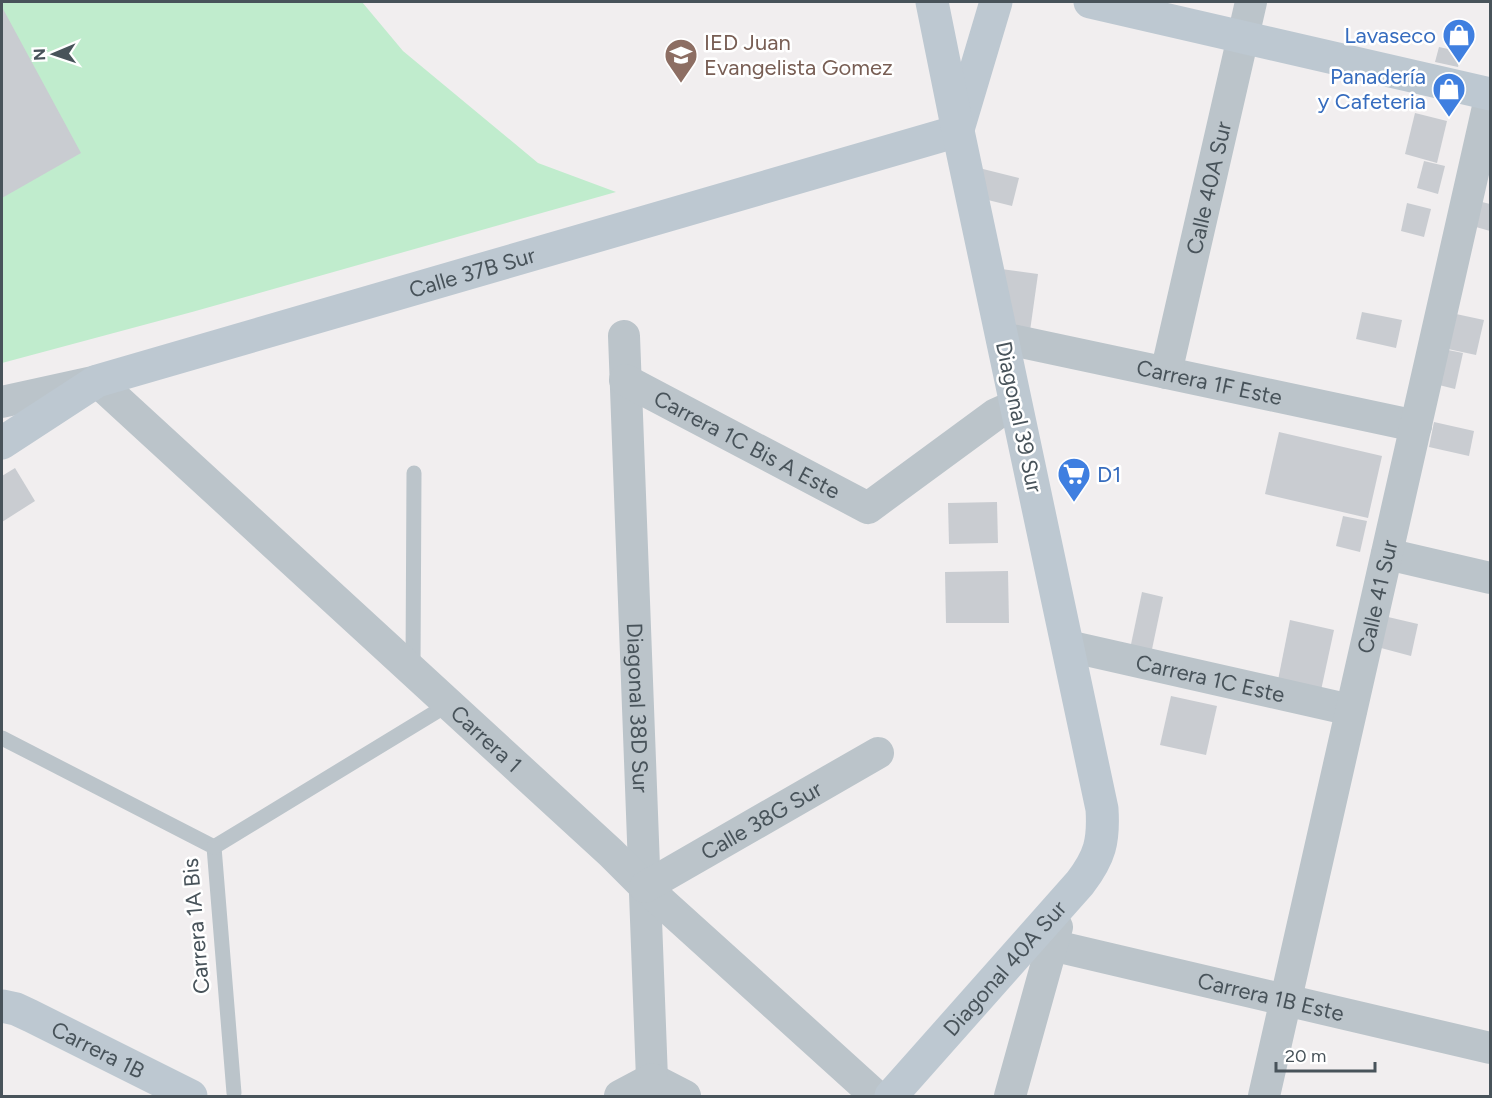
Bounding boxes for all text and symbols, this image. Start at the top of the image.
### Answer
shop icon: Lavaseco [1441,17,1477,64]
place label: Lavaseco [1344,22,1436,49]
north arrow [24,24,84,84]
place label: IED Juan Evangelista Gomez [704,29,893,81]
school or university icon: IED Juan Evangelista Gomez [663,37,699,84]
text: N [30,48,49,61]
place label: Panadería y Cafeteria [1318,63,1426,115]
shop icon: Panadería y Cafeteria [1431,71,1467,118]
street label: Calle 40A Sur [1180,118,1237,257]
street label: Calle 37B Sur [406,241,539,303]
street label: Diagonal 39 Sur [990,339,1048,496]
street label: Carrera 1F Este [1134,353,1285,411]
street label: Carrera 1C Bis A Este [649,384,845,504]
supermarket icon: D1 [1056,456,1092,503]
place label: D1 [1097,461,1121,488]
street label: Calle 41 Sur [1351,537,1403,656]
street label: Diagonal 38D Sur [621,622,655,794]
street label: Carrera 1C Este [1133,648,1288,708]
street label: Carrera 1 [445,699,528,778]
street label: Calle 38G Sur [696,775,827,866]
street label: Carrera 1A Bis [177,857,215,995]
street label: Diagonal 40A Sur [937,894,1072,1042]
street label: Carrera 1B Este [1195,966,1347,1027]
street label: Carrera 1B [47,1015,149,1084]
scale bar [1276,1035,1375,1073]
text: 20 m [1285,1045,1326,1067]

